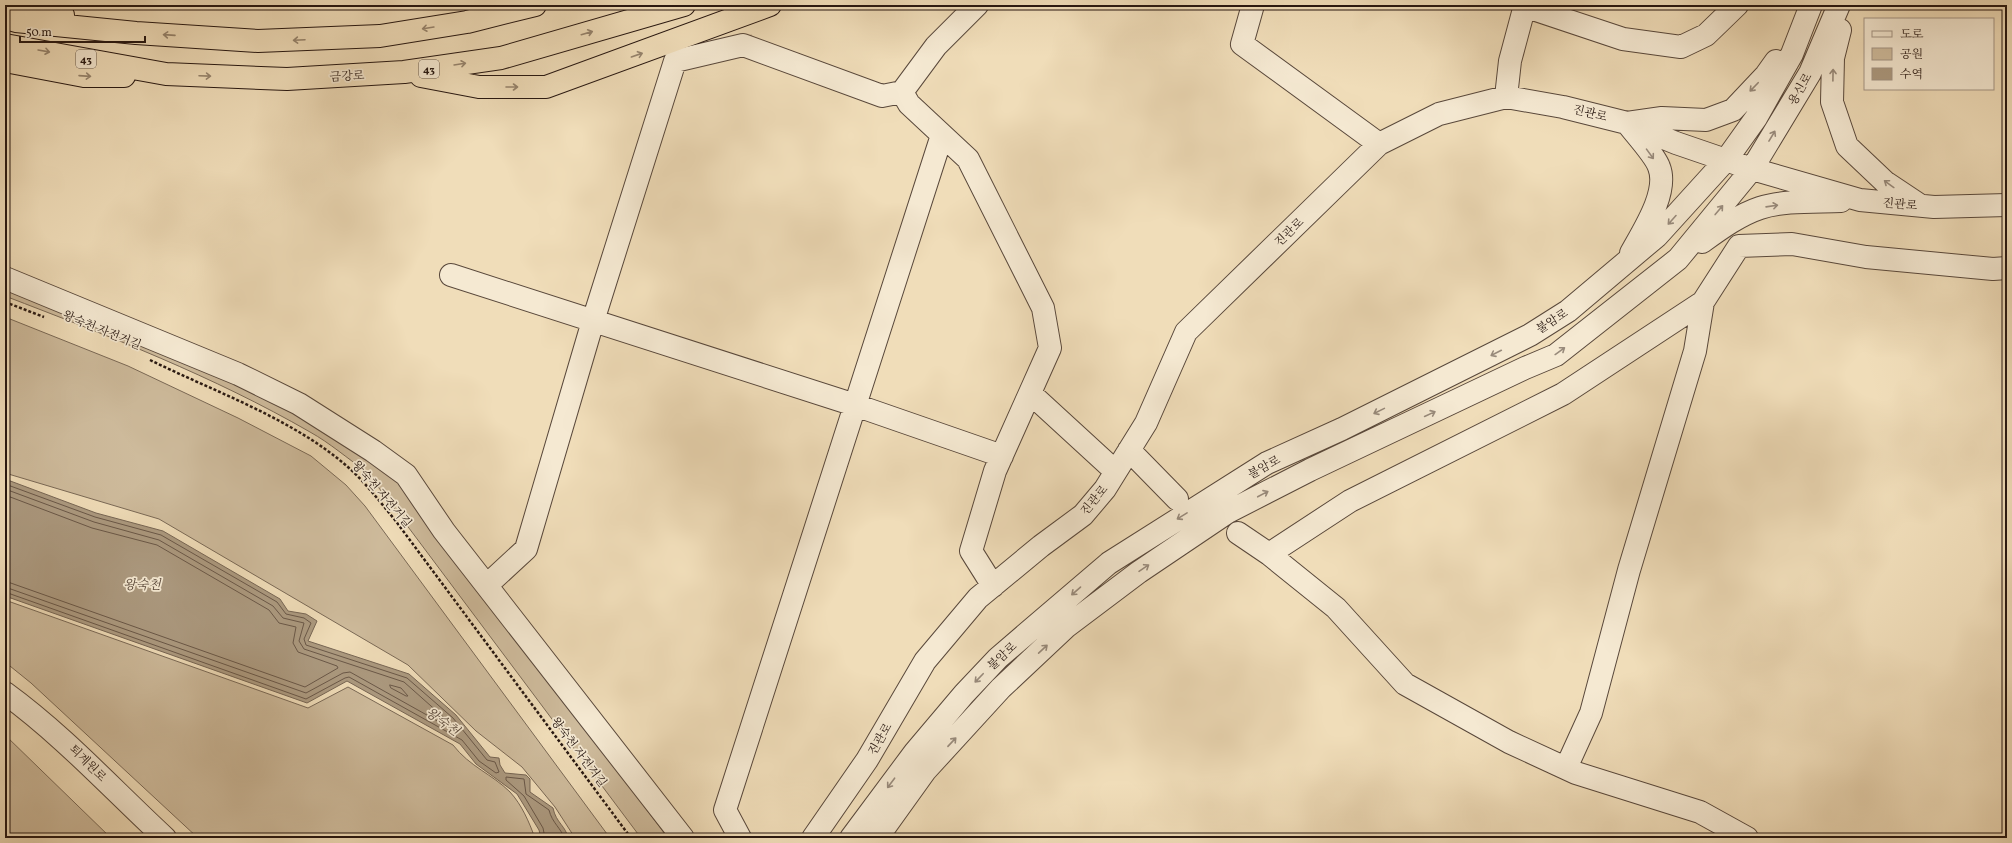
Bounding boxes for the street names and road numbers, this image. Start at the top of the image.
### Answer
road number: 43 [76,50,96,68]
road number: 43 [419,60,439,78]
street label: 금강로 [329,68,365,86]
street label: 용신로 [1785,70,1817,109]
street label: 진관로 [1571,102,1609,126]
street label: 진관로 [1882,196,1918,215]
street label: 진관로 [1272,215,1308,251]
street label: 불암로 [1534,305,1572,338]
street label: 왕숙천 자전거길 [60,308,143,354]
street label: 불암로 [1245,452,1284,483]
street label: 왕숙천 자전거길 [348,458,415,531]
street label: 진관로 [1077,482,1112,519]
street label: 불암로 [985,639,1021,674]
street label: 왕숙천 자전거길 [547,714,610,791]
street label: 진관로 [865,720,897,759]
street label: 퇴계원로 [65,742,110,786]

